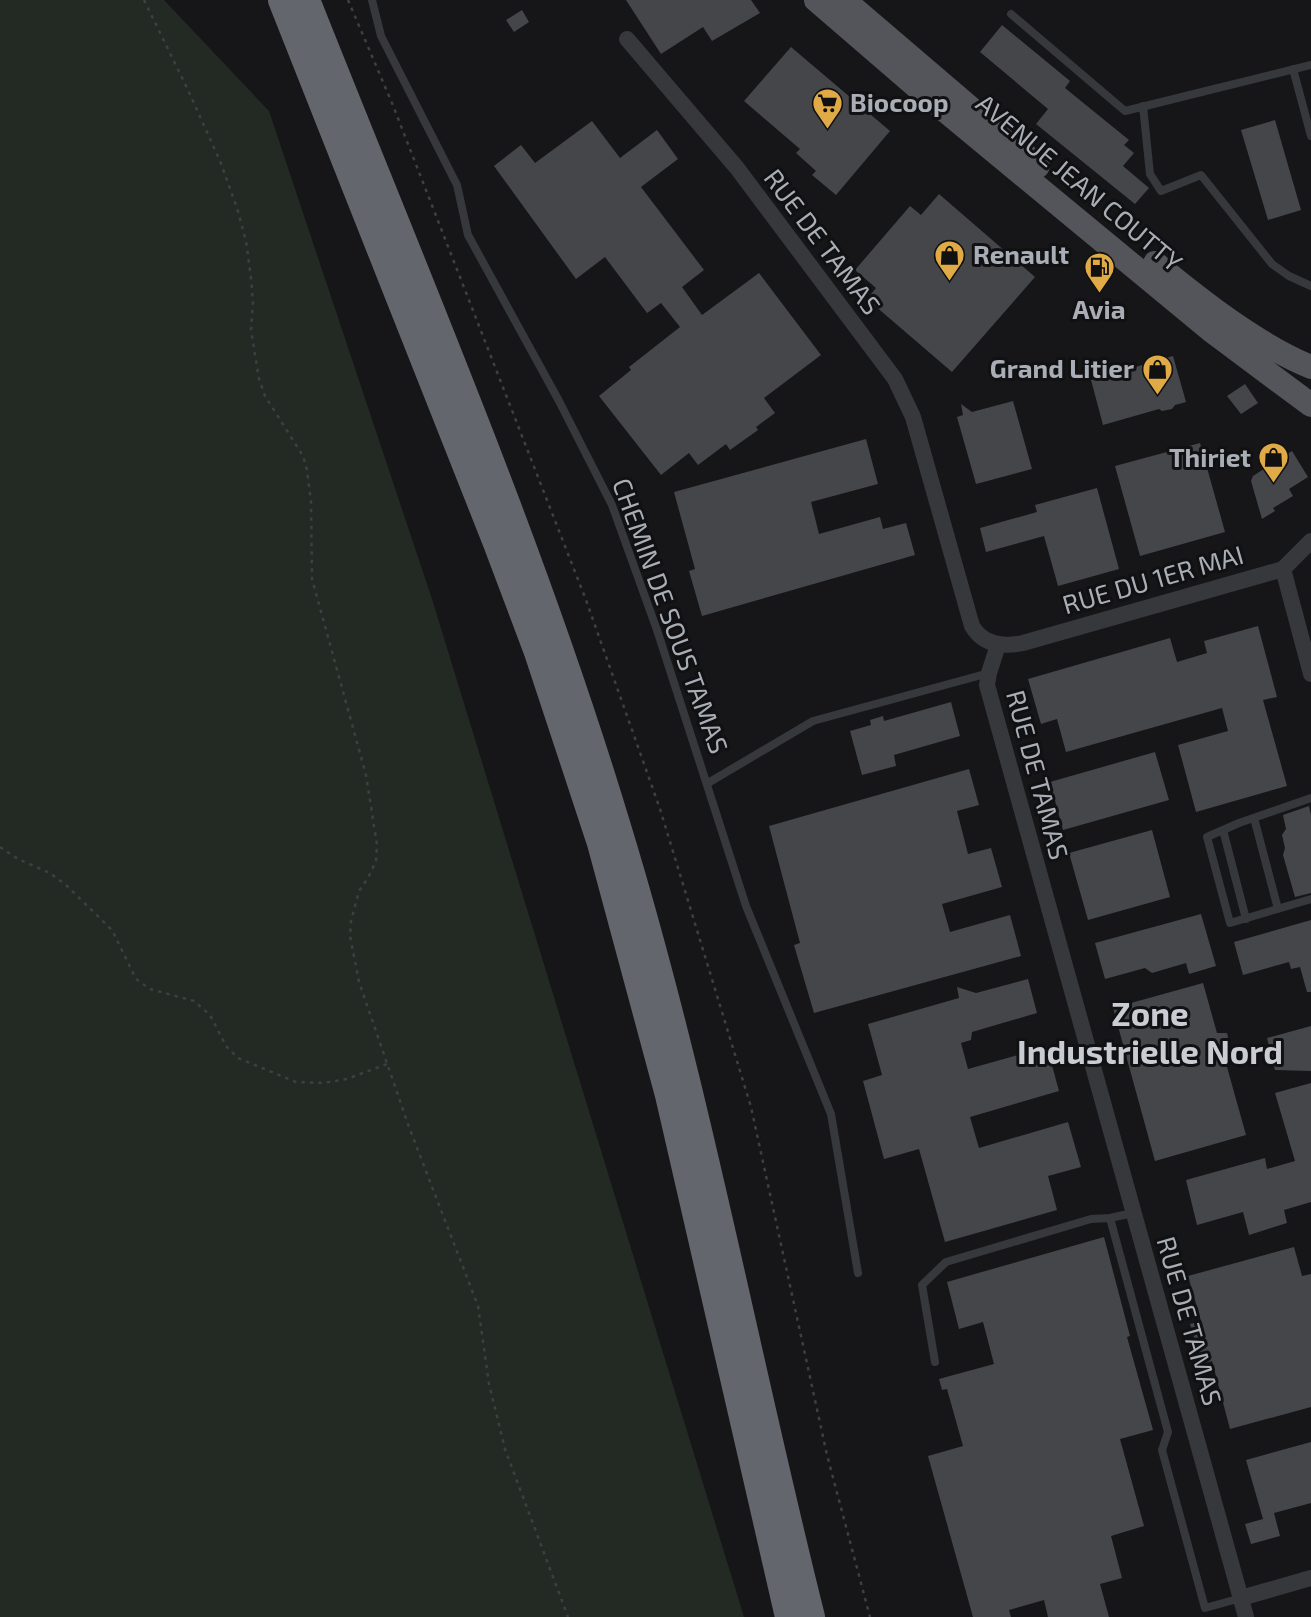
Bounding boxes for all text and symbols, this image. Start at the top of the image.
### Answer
supermarket icon: Biocoop [810,86,844,130]
place label: Biocoop [850,86,949,117]
street label: AVENUE JEAN COUTTY [971,87,1189,277]
street label: RUE DE TAMAS [758,162,888,320]
shop icon: Renault [933,238,967,282]
place label: Renault [973,238,1069,269]
fuel station icon: Avia [1082,250,1116,294]
place label: Avia [1072,293,1126,324]
place label: Grand Litier [990,352,1134,383]
shop icon: Grand Litier [1140,352,1174,396]
place label: Thiriet [1169,441,1251,472]
shop icon: Thiriet [1257,441,1291,485]
street label: CHEMIN DE SOUS TAMAS [607,474,736,757]
street label: RUE DU 1ER MAI [1059,538,1247,619]
street label: RUE DE TAMAS [1001,687,1076,863]
district label: Zone Industrielle Nord [1017,993,1283,1071]
street label: RUE DE TAMAS [1152,1233,1229,1409]

